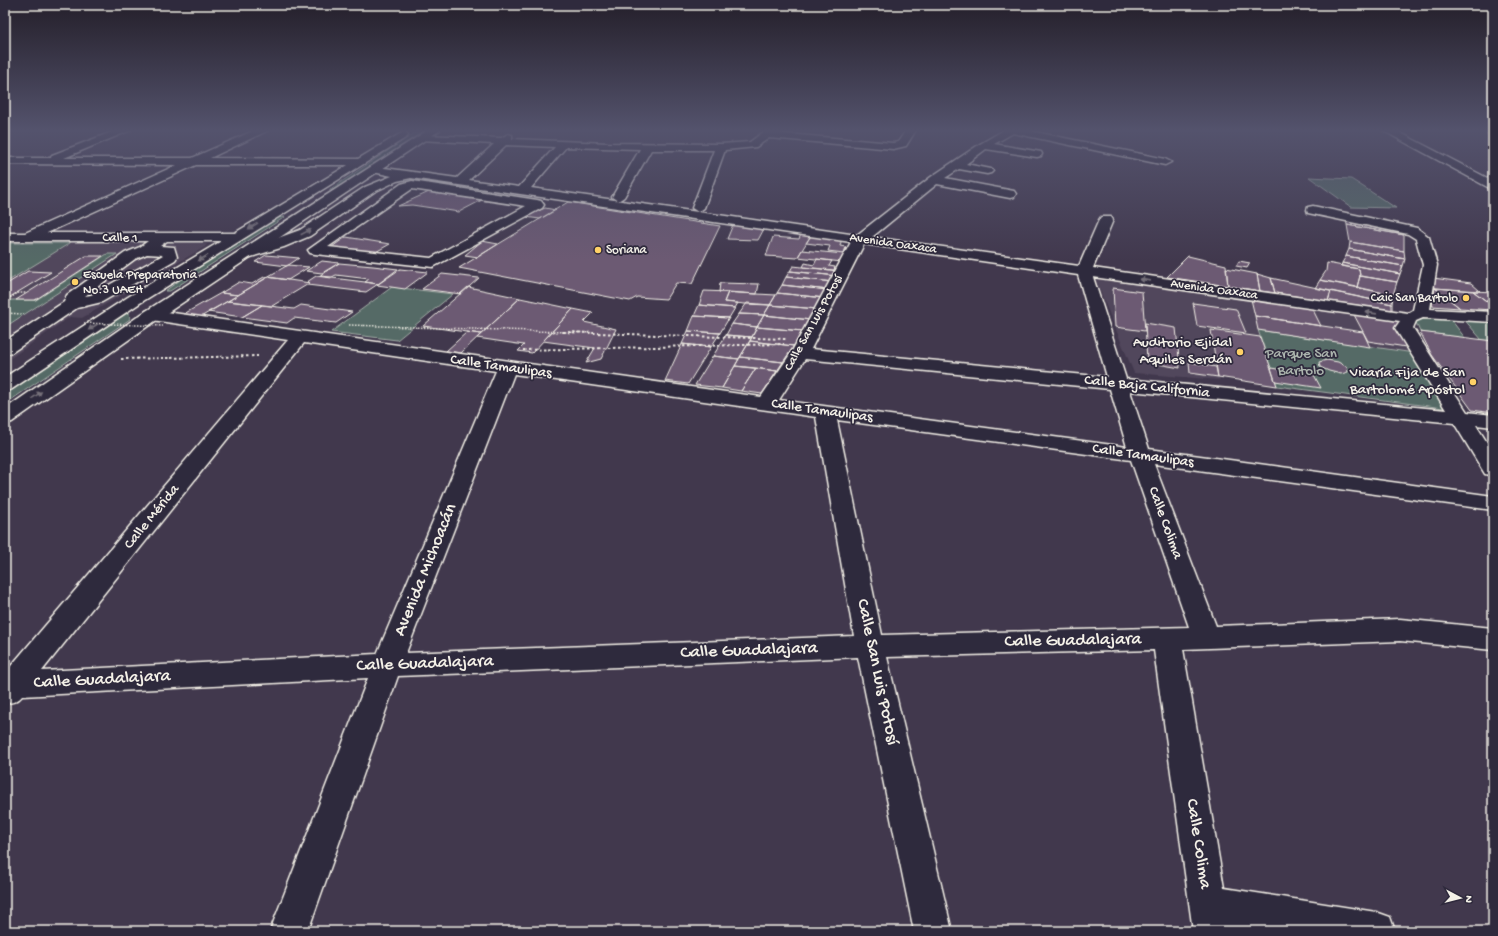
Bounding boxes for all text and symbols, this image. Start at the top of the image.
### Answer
one-way arrow [247,223,259,230]
one-way arrow [301,229,312,235]
street label: Avenida Oaxaca [849,230,938,258]
street label: Calle 1 [102,231,138,246]
place label: Soriana [606,243,648,258]
marker: Soriana [593,245,603,255]
one-way arrow [197,254,209,261]
place label: Escuela Preparatoria No.3 UAEH [83,268,198,298]
street label: Calle San Luis Potosí [781,271,847,374]
street label: Avenida Oaxaca [1170,276,1259,304]
marker: Escuela Preparatoria No.3 UAEH [70,277,80,287]
one-way arrow [1139,277,1152,283]
place label: Caic San Bartolo [1371,291,1458,306]
marker: Caic San Bartolo [1461,293,1471,303]
one-way arrow [1365,310,1377,316]
one-way arrow [88,323,98,331]
place label: Auditorio Ejidal Aquiles Serdán [1133,334,1232,369]
park label: Parque San Bartolo [1264,345,1337,380]
marker: Auditorio Ejidal Aquiles Serdán [1235,347,1245,357]
street label: Calle Tamaulipas [449,351,553,383]
place label: Vicaría Fija de San Bartolomé Apóstol [1349,364,1465,399]
street label: Calle Baja California [1083,371,1211,403]
marker: Vicaría Fija de San Bartolomé Apóstol [1468,377,1478,387]
one-way arrow [32,391,42,399]
street label: Calle Tamaulipas [770,395,874,427]
street label: Calle Tamaulipas [1091,440,1195,472]
street label: Calle Mérida [120,480,184,553]
street label: Calle Colima [1144,484,1187,562]
street label: Avenida Michoacán [390,500,462,639]
street label: Calle San Luis Potosí [851,597,903,748]
street label: Calle Guadalajara [1004,629,1143,653]
street label: Calle Guadalajara [680,638,819,664]
street label: Calle Guadalajara [356,651,495,677]
street label: Calle Guadalajara [33,666,172,694]
street label: Calle Colima [1181,797,1216,892]
north arrow [1440,878,1480,918]
text: N [1462,895,1474,903]

